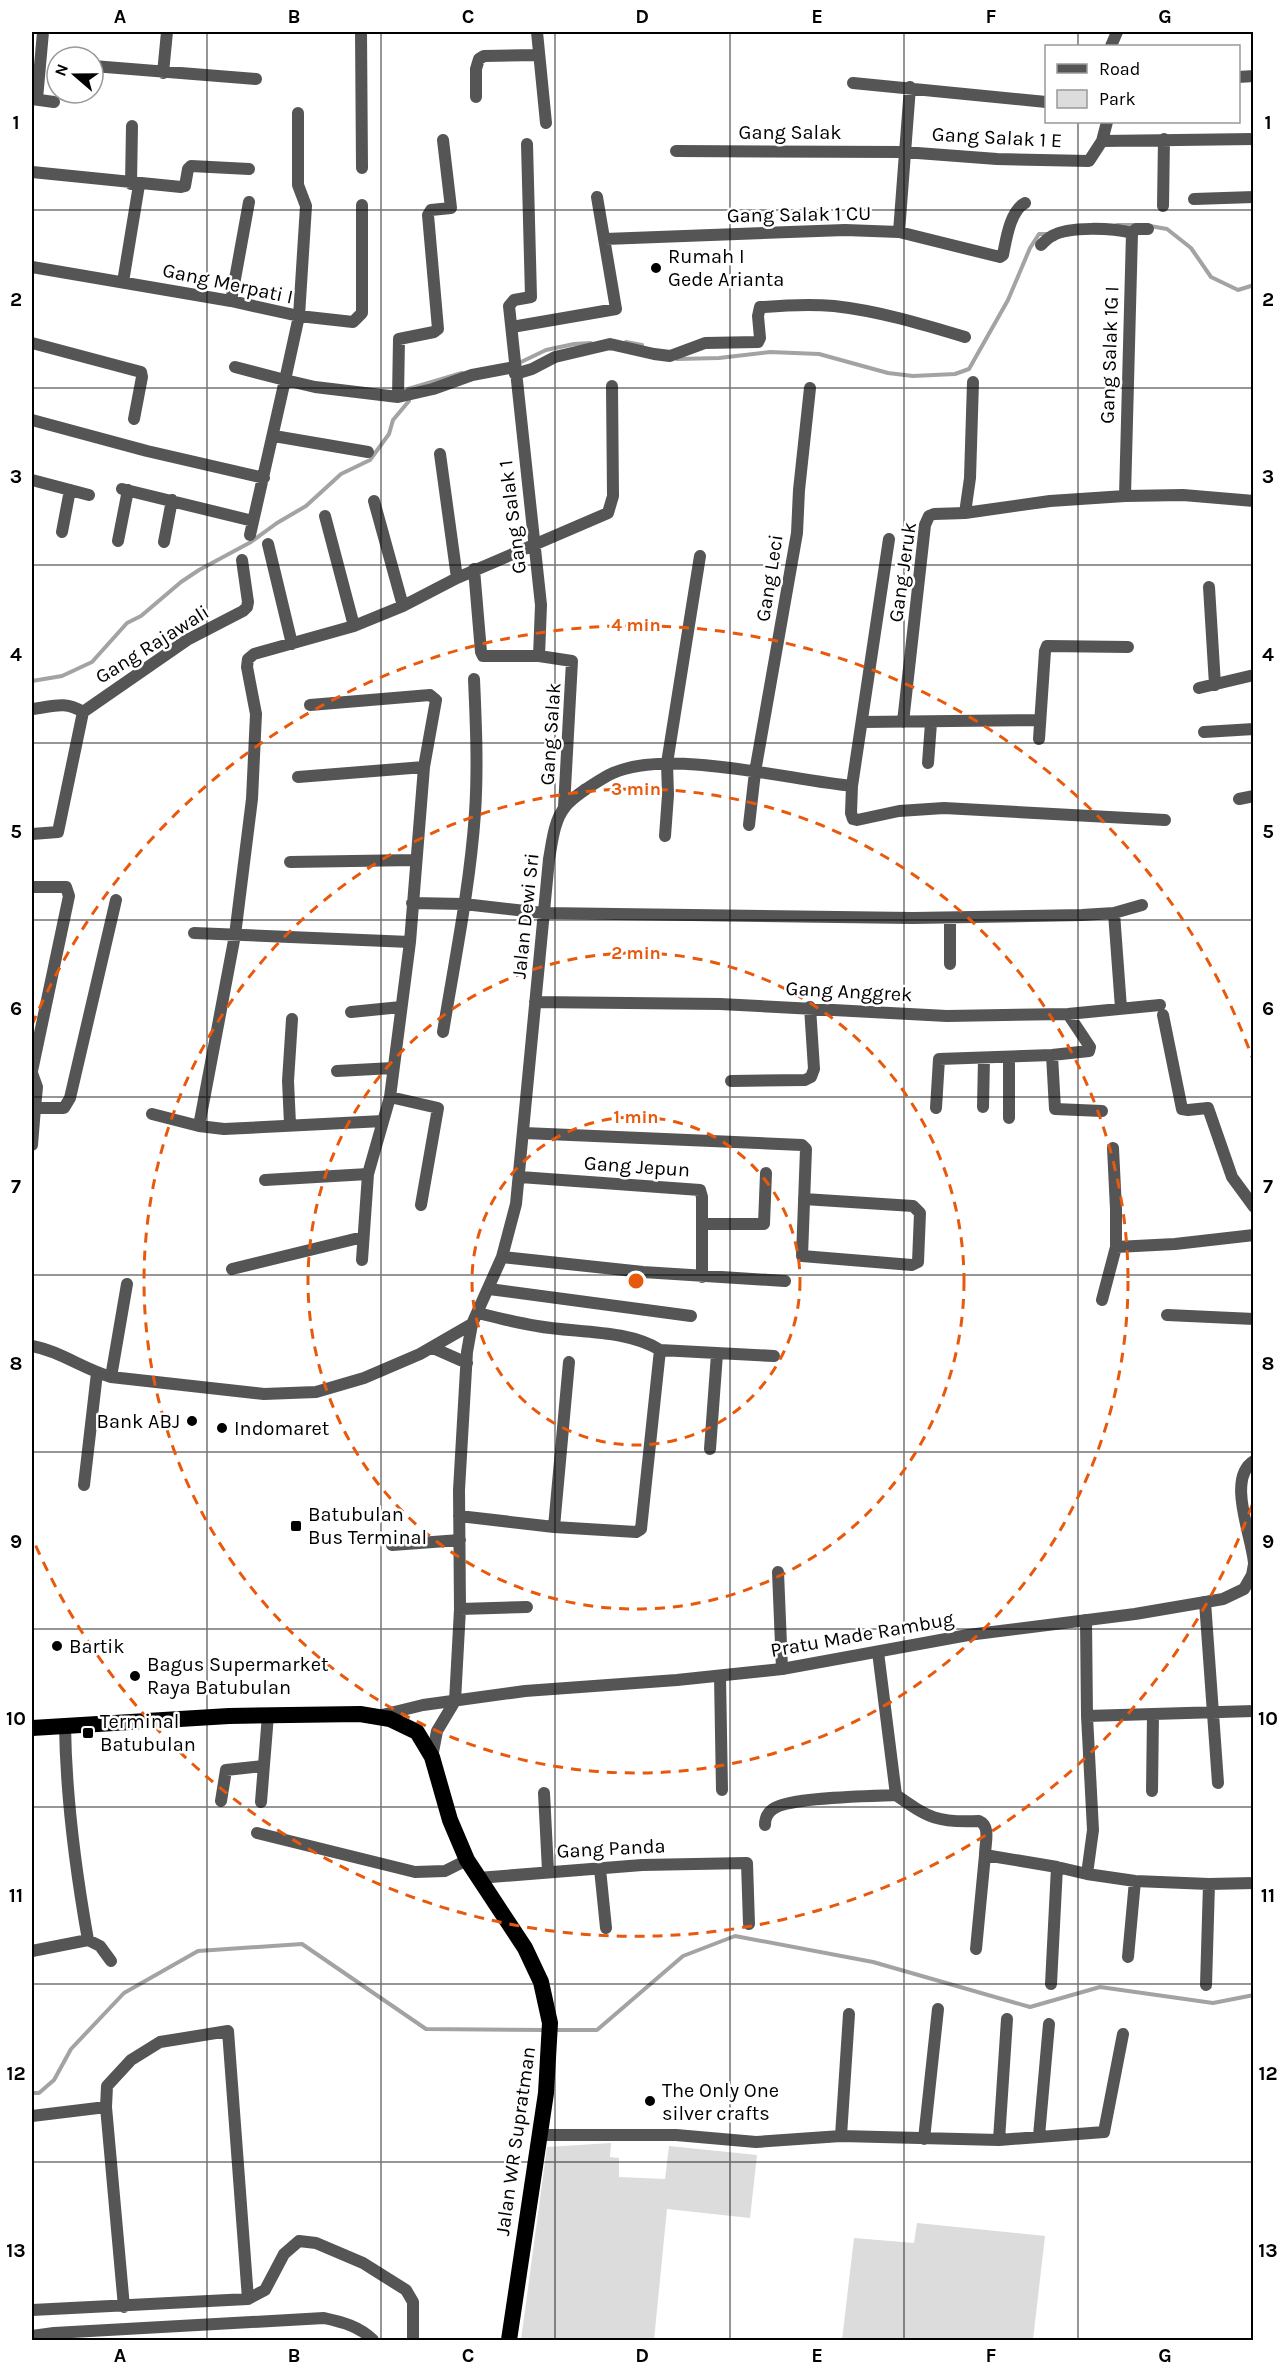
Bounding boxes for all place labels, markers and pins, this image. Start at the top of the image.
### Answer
place label: Rumah I Gede Arianta [668,245,784,291]
marker: Rumah I Gede Arianta [649,261,663,275]
centre of rings [626,1271,646,1291]
place label: Bank ABJ [96,1410,180,1433]
marker: Bank ABJ [185,1414,199,1428]
place label: Indomaret [234,1417,330,1440]
marker: Indomaret [215,1421,229,1435]
place label: Batubulan Bus Terminal [308,1503,427,1549]
marker: Batubulan Bus Terminal [289,1519,303,1533]
place label: Bartik [69,1635,124,1658]
marker: Bartik [50,1639,64,1653]
place label: Bagus Supermarket Raya Batubulan [147,1653,329,1699]
marker: Bagus Supermarket Raya Batubulan [128,1669,142,1683]
place label: Terminal Batubulan [100,1710,196,1756]
marker: Terminal Batubulan [81,1726,95,1740]
place label: The Only One silver crafts [662,2079,779,2125]
marker: The Only One silver crafts [643,2094,657,2108]

